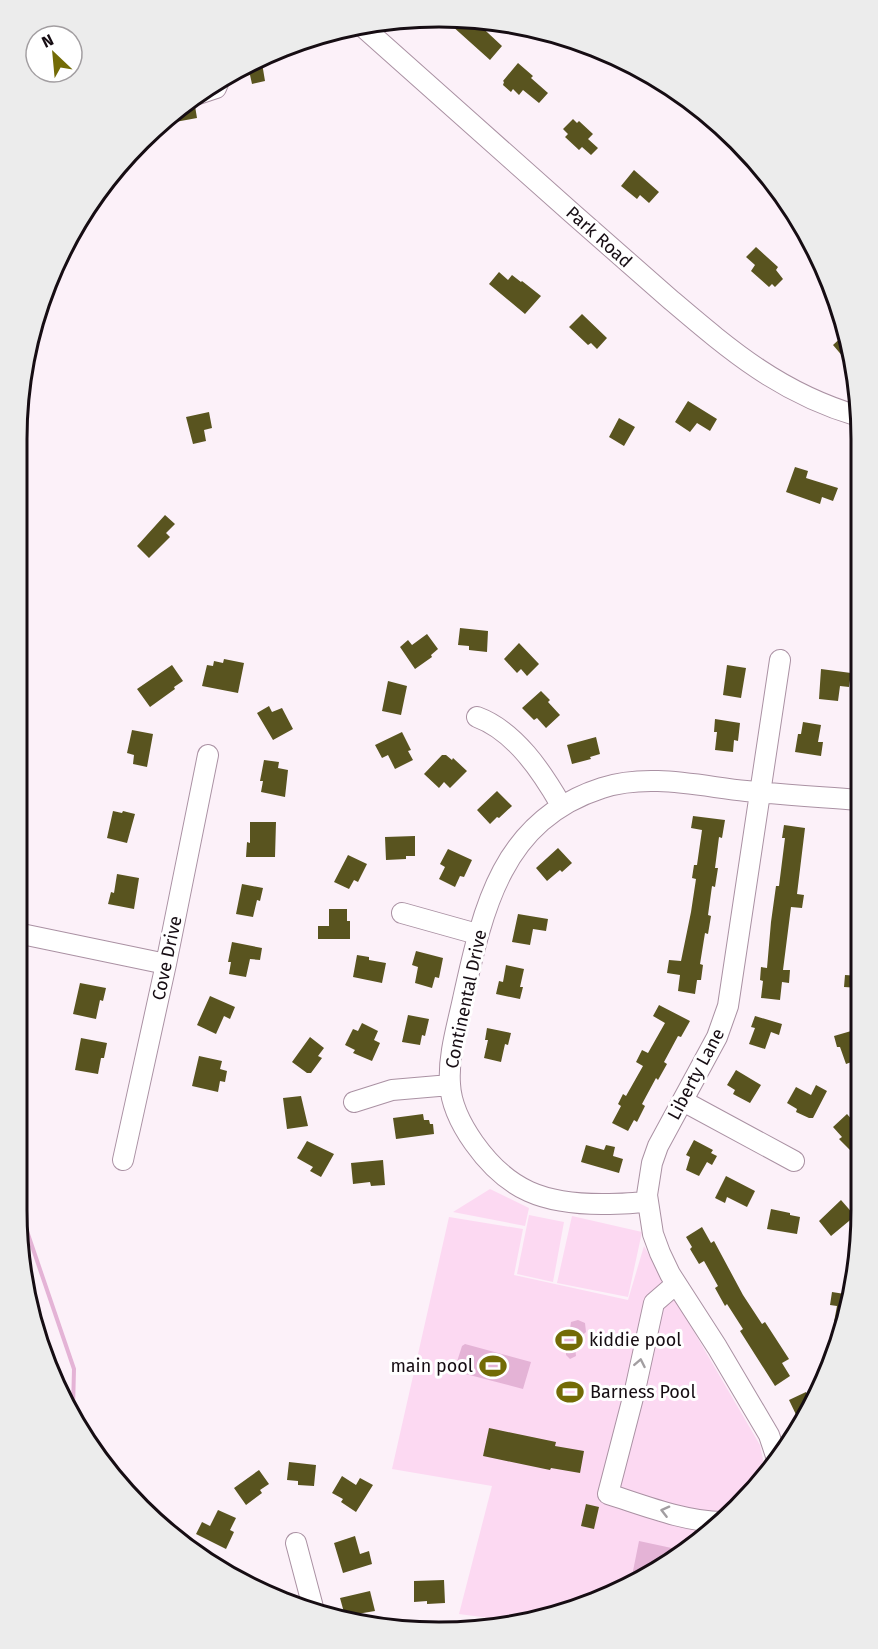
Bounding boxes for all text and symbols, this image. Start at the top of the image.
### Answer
north arrow [24,24,84,84]
text: N [39,30,57,52]
street label: Park Road [561,201,637,273]
street label: Cove Drive [147,914,187,1002]
street label: Continental Drive [441,928,491,1070]
street label: Liberty Lane [663,1024,729,1124]
sports icon: kiddie pool [554,1325,584,1355]
place label: kiddie pool [589,1329,681,1351]
sports icon: main pool [478,1351,508,1381]
place label: main pool [390,1355,473,1377]
one-way arrow [633,1359,646,1369]
sports icon: Barness Pool [555,1377,585,1407]
place label: Barness Pool [590,1381,696,1403]
one-way arrow [660,1506,670,1519]

